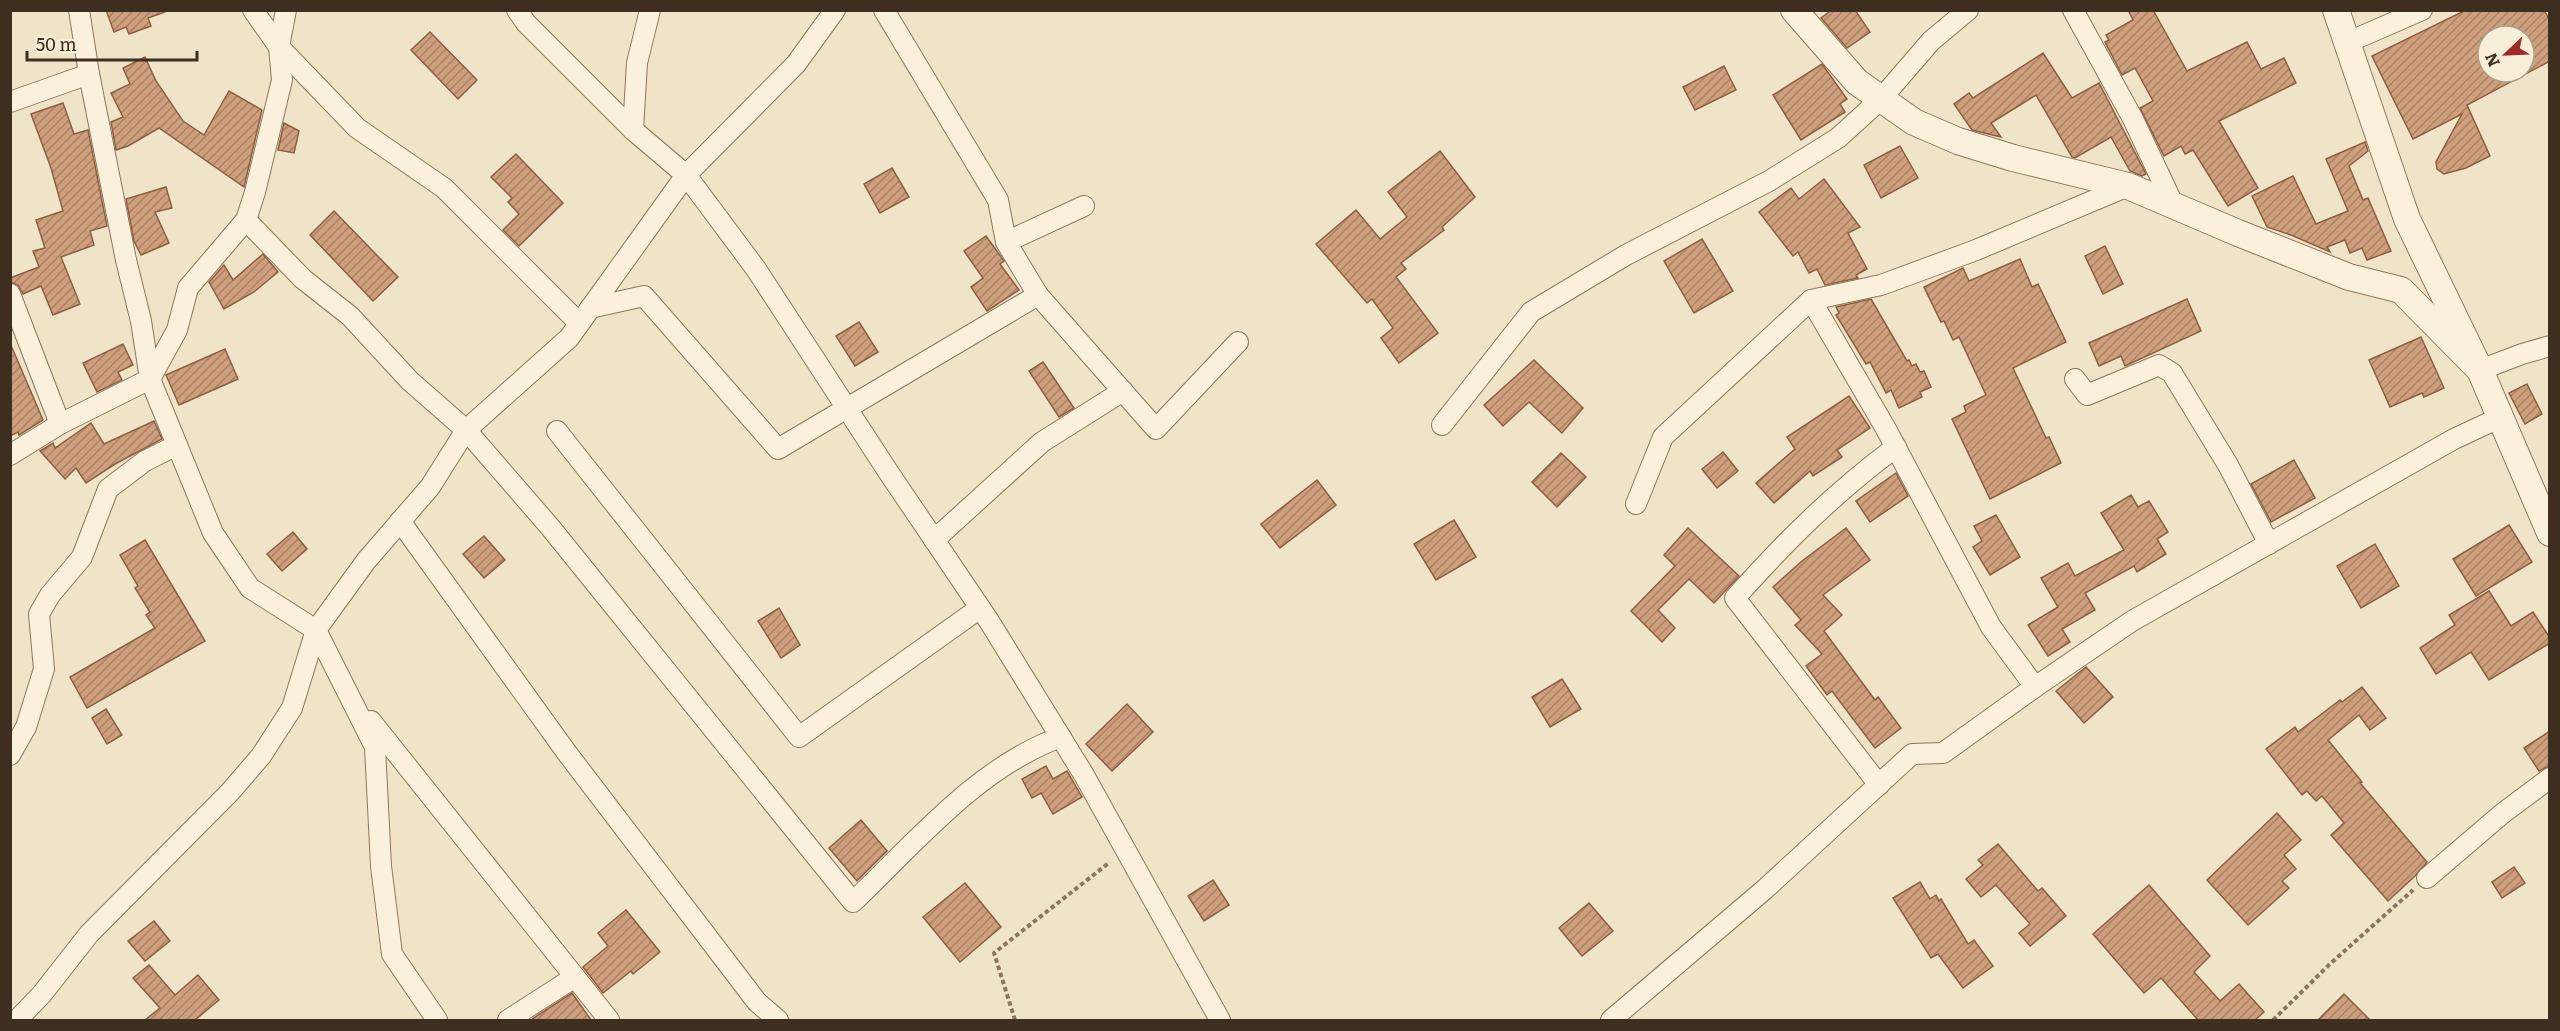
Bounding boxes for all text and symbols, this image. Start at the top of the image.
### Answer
scale bar [27,24,196,62]
north arrow [2476,24,2536,84]
text: 50 m [36,30,77,57]
text: N [2478,49,2505,71]

